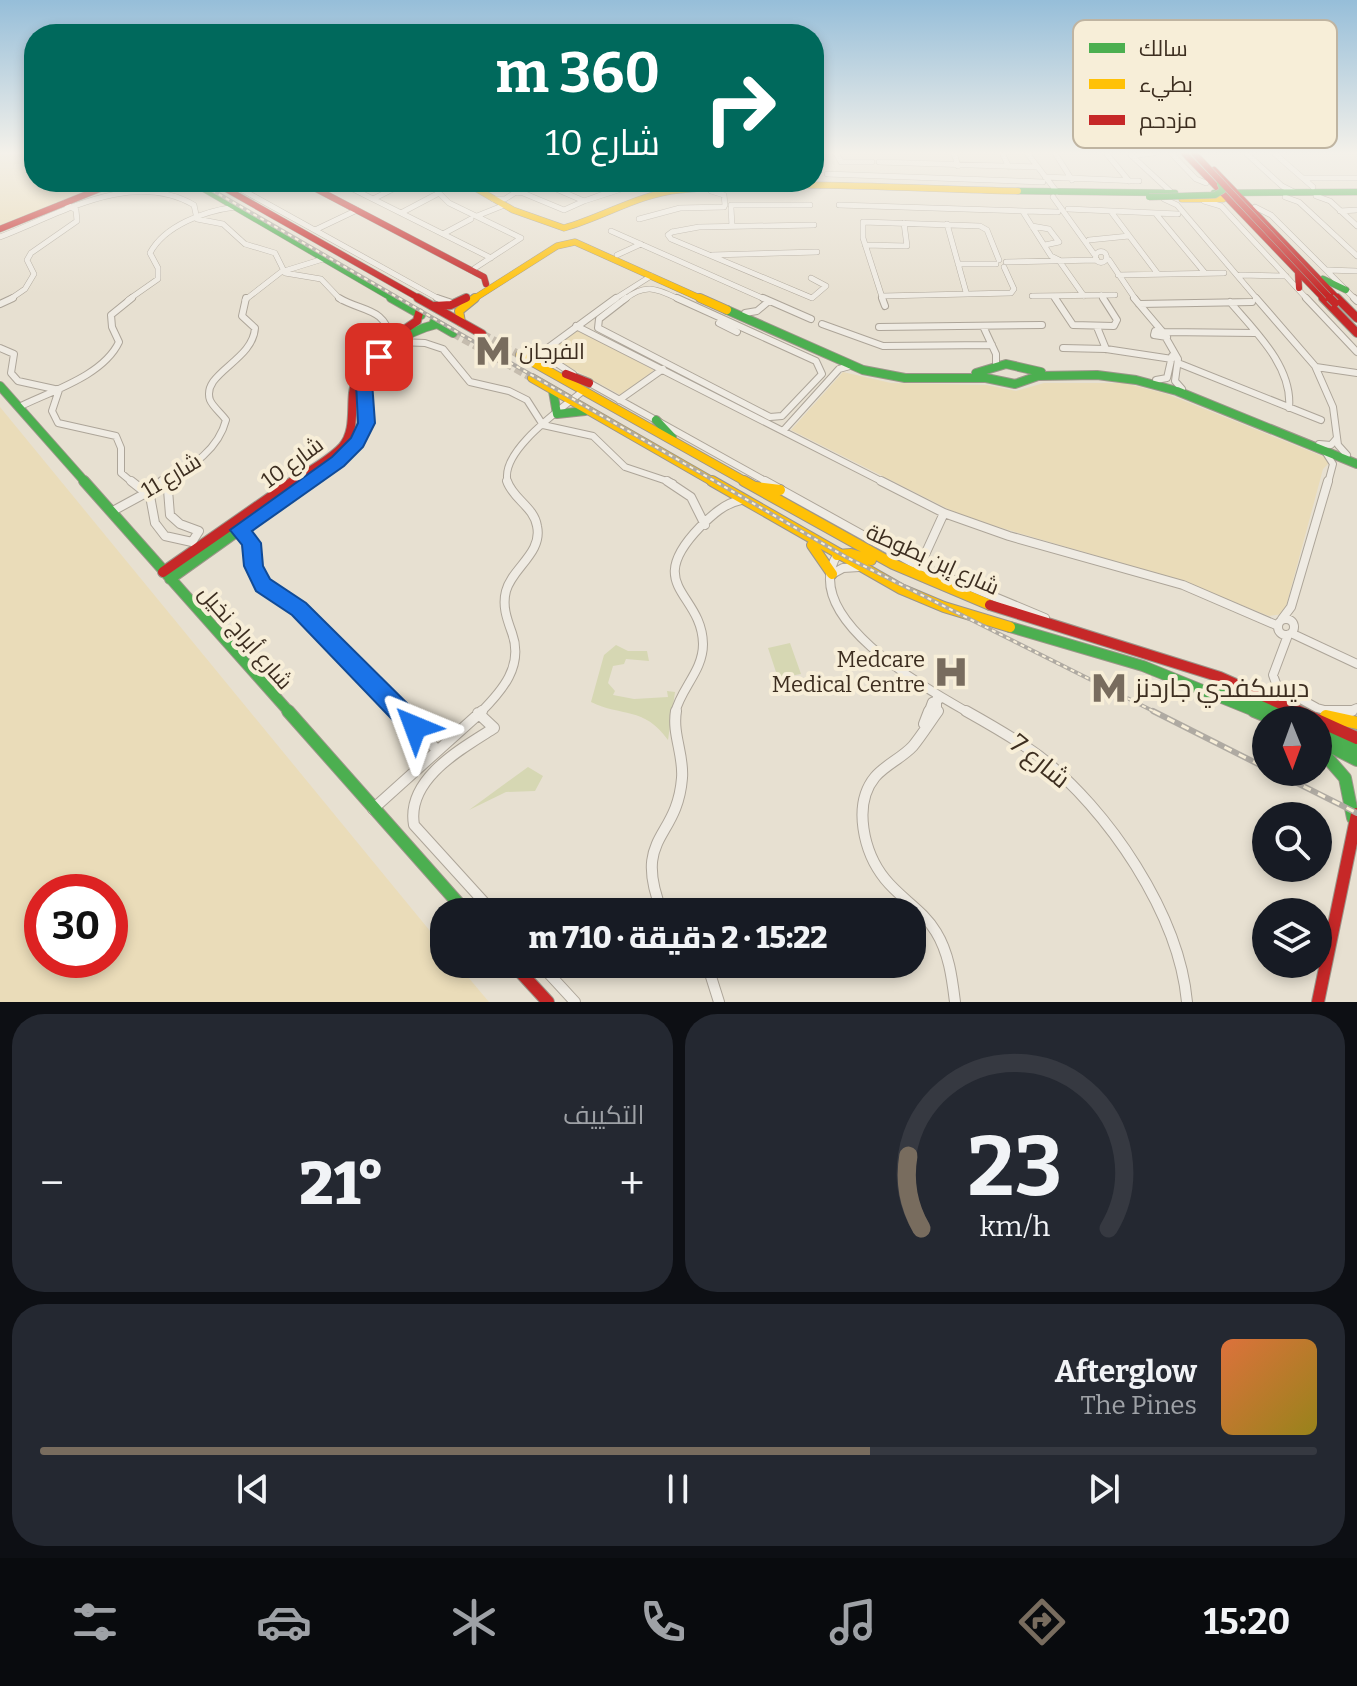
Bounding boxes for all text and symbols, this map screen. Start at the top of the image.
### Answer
legend [1073,20,1337,148]
text: سالك [1139,35,1188,62]
text: 360 m [496,40,660,107]
icon: right [688,56,792,160]
text: بطيء [1139,71,1193,101]
text: مزدحم [1139,107,1197,136]
text: شارع 10 [545,121,660,165]
pin [345,323,413,391]
metro station icon: الفرجان [474,332,512,370]
icon: arrive [357,335,401,379]
place label: الفرجان [519,338,585,365]
street label: شارع 10 [256,431,329,495]
street label: شارع 11 [136,447,207,505]
street label: شارع إبن بطوطة [862,518,1003,602]
street label: شارع أبراج نخيل [192,580,298,696]
place label: Medcare Medical Centre [772,646,925,698]
hospital icon: Medcare Medical Centre [932,653,970,691]
metro station icon: ديسكفدي جاردنز [1090,669,1128,707]
place label: ديسكفدي جاردنز [1133,673,1309,708]
position arrow [373,685,457,769]
north arrow [1252,706,1332,786]
map controls [1252,706,1332,978]
street label: شارع 7 [1003,728,1076,796]
button: search [1252,802,1332,882]
speed limit sign: 30 [24,874,128,978]
button: layers [1252,898,1332,978]
text: 15:22 · 2 دقيقة · 710 m [528,920,828,956]
text: التكييف [563,1100,645,1131]
text: 23 [967,1117,1062,1217]
text: 21° [299,1148,384,1220]
text: − [40,1157,64,1210]
text: + [619,1157,645,1210]
text: km/h [979,1209,1050,1244]
text: Afterglow [1055,1354,1197,1390]
text: The Pines [1080,1390,1197,1421]
icon: previous [231,1467,275,1511]
icon: pause [656,1467,700,1511]
icon: next [1082,1467,1126,1511]
icon: filters [67,1594,123,1650]
icon: car [256,1594,312,1650]
icon: climate [446,1594,502,1650]
icon: phone [635,1594,691,1650]
icon: music [825,1594,881,1650]
icon: directions [1014,1594,1070,1650]
text: 15:20 [1204,1600,1290,1644]

